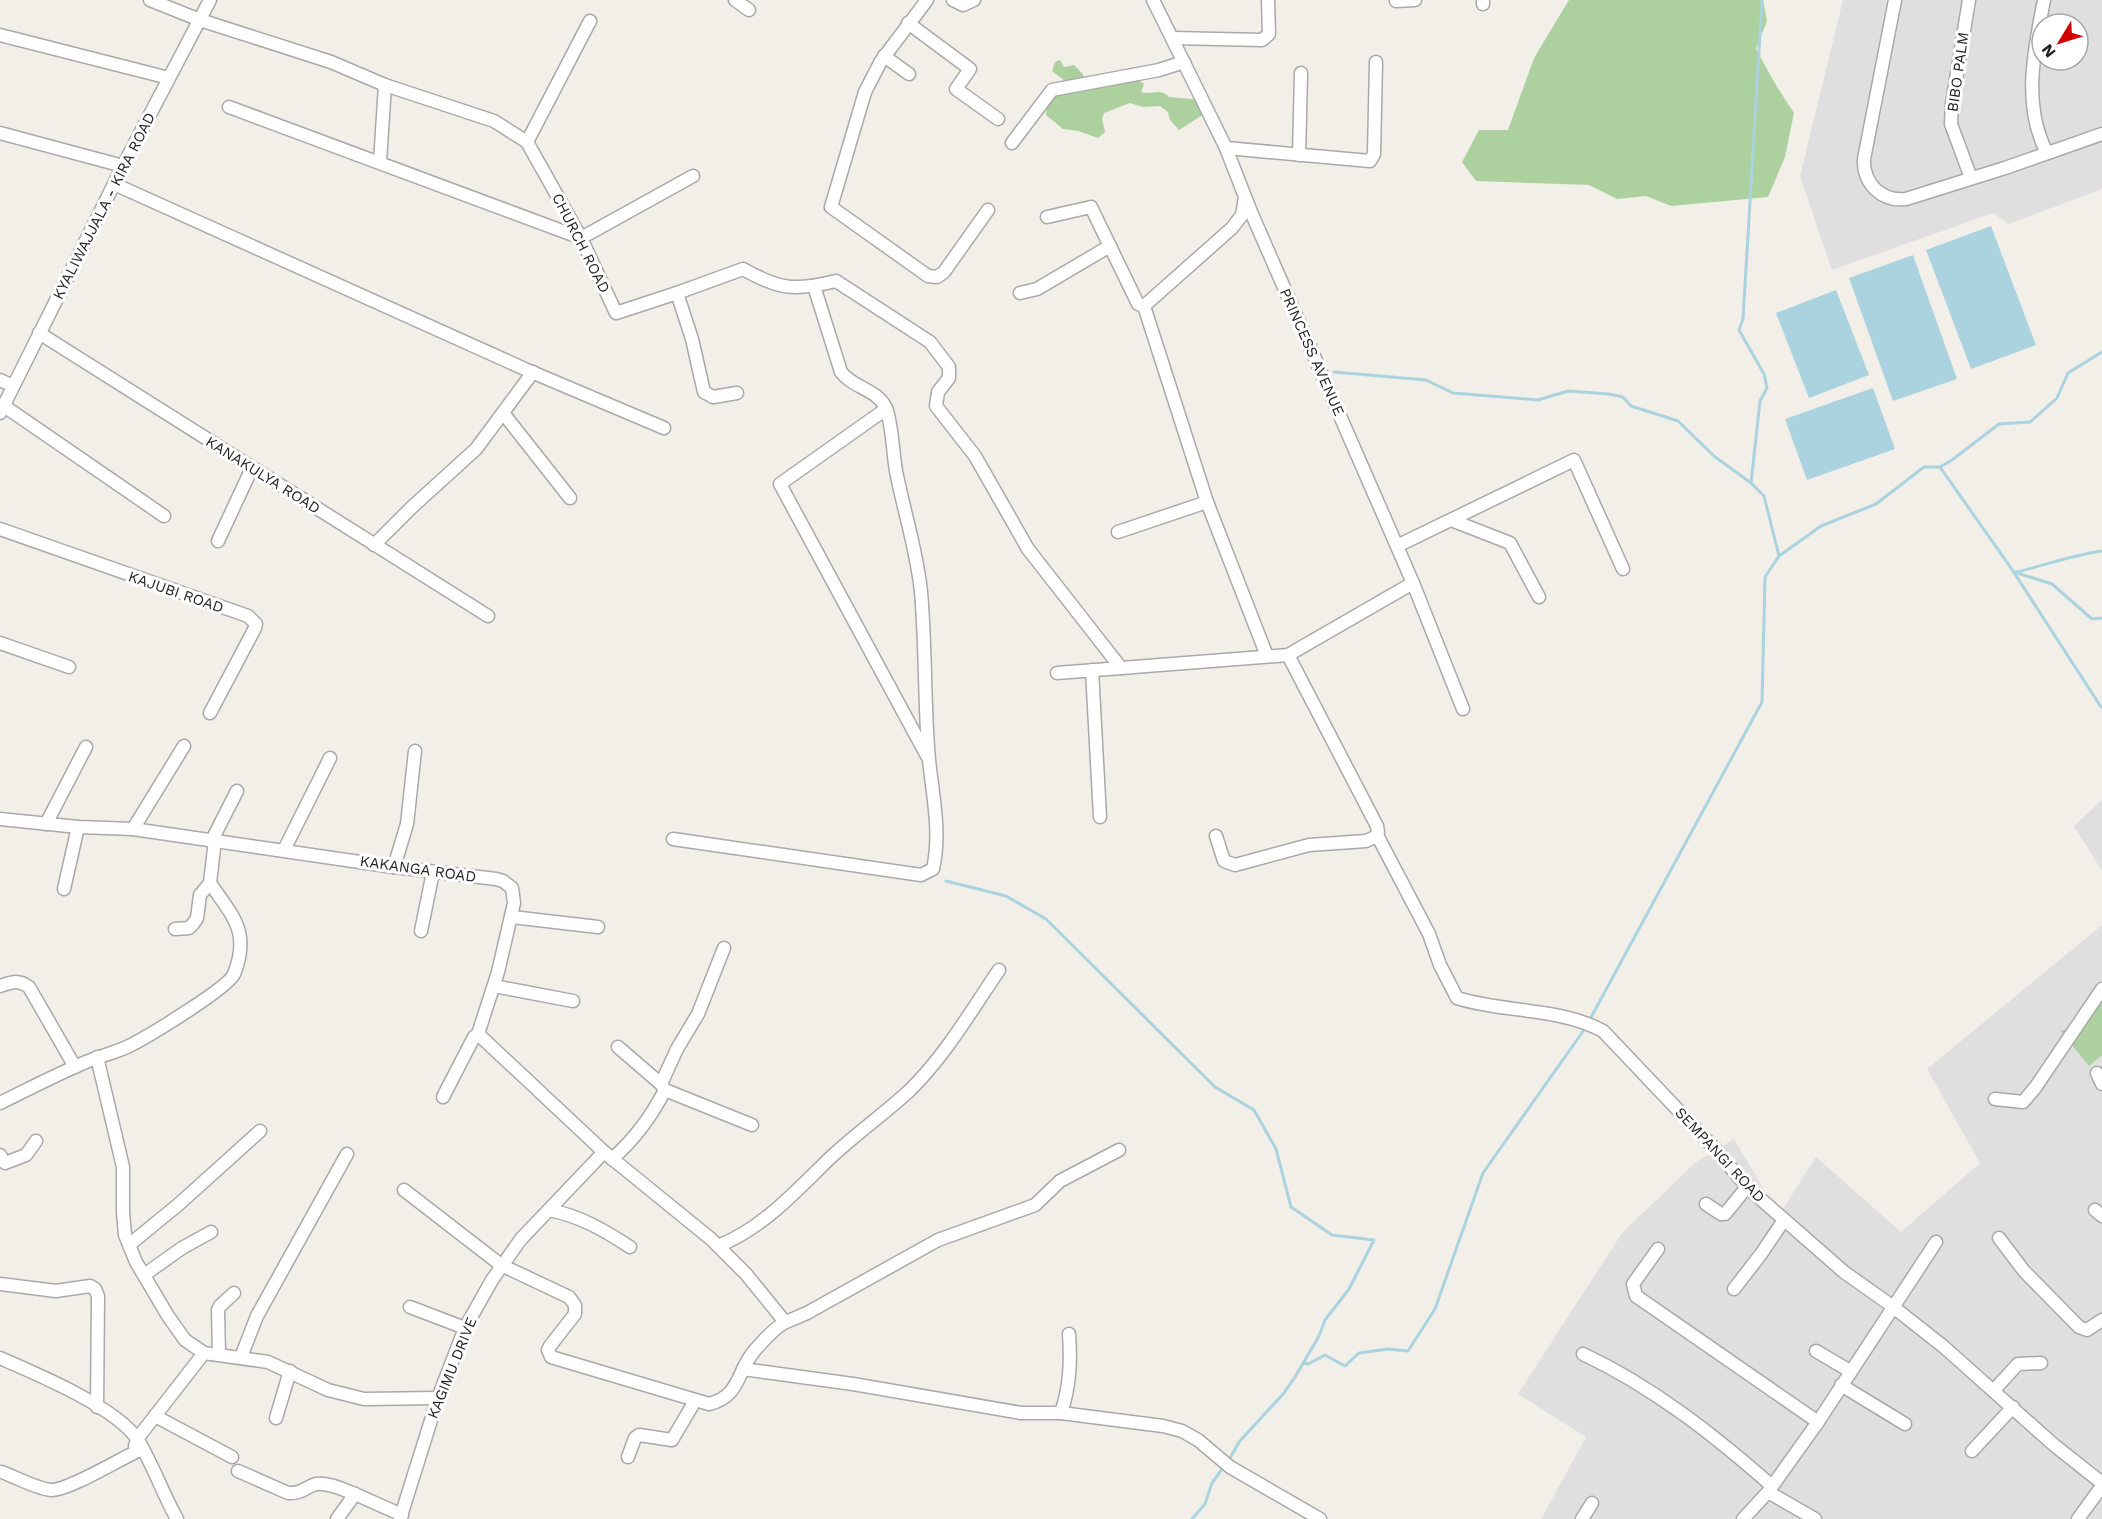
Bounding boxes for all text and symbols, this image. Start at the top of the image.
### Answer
north arrow [2030,12,2090,72]
street label: BIBO PALM [1943,31,1973,113]
text: N [2037,40,2060,61]
street label: KYALIWAJJALA - KIRA ROAD [49,110,159,302]
street label: CHURCH ROAD [548,190,614,296]
street label: PRINCESS AVENUE [1276,285,1348,419]
street label: KANAKULYA ROAD [202,432,324,518]
street label: KAJUBI ROAD [126,567,226,617]
street label: KAKANGA ROAD [359,852,477,886]
street label: SEMPANGI ROAD [1671,1104,1769,1206]
street label: KAGIMU DRIVE [423,1315,481,1421]

